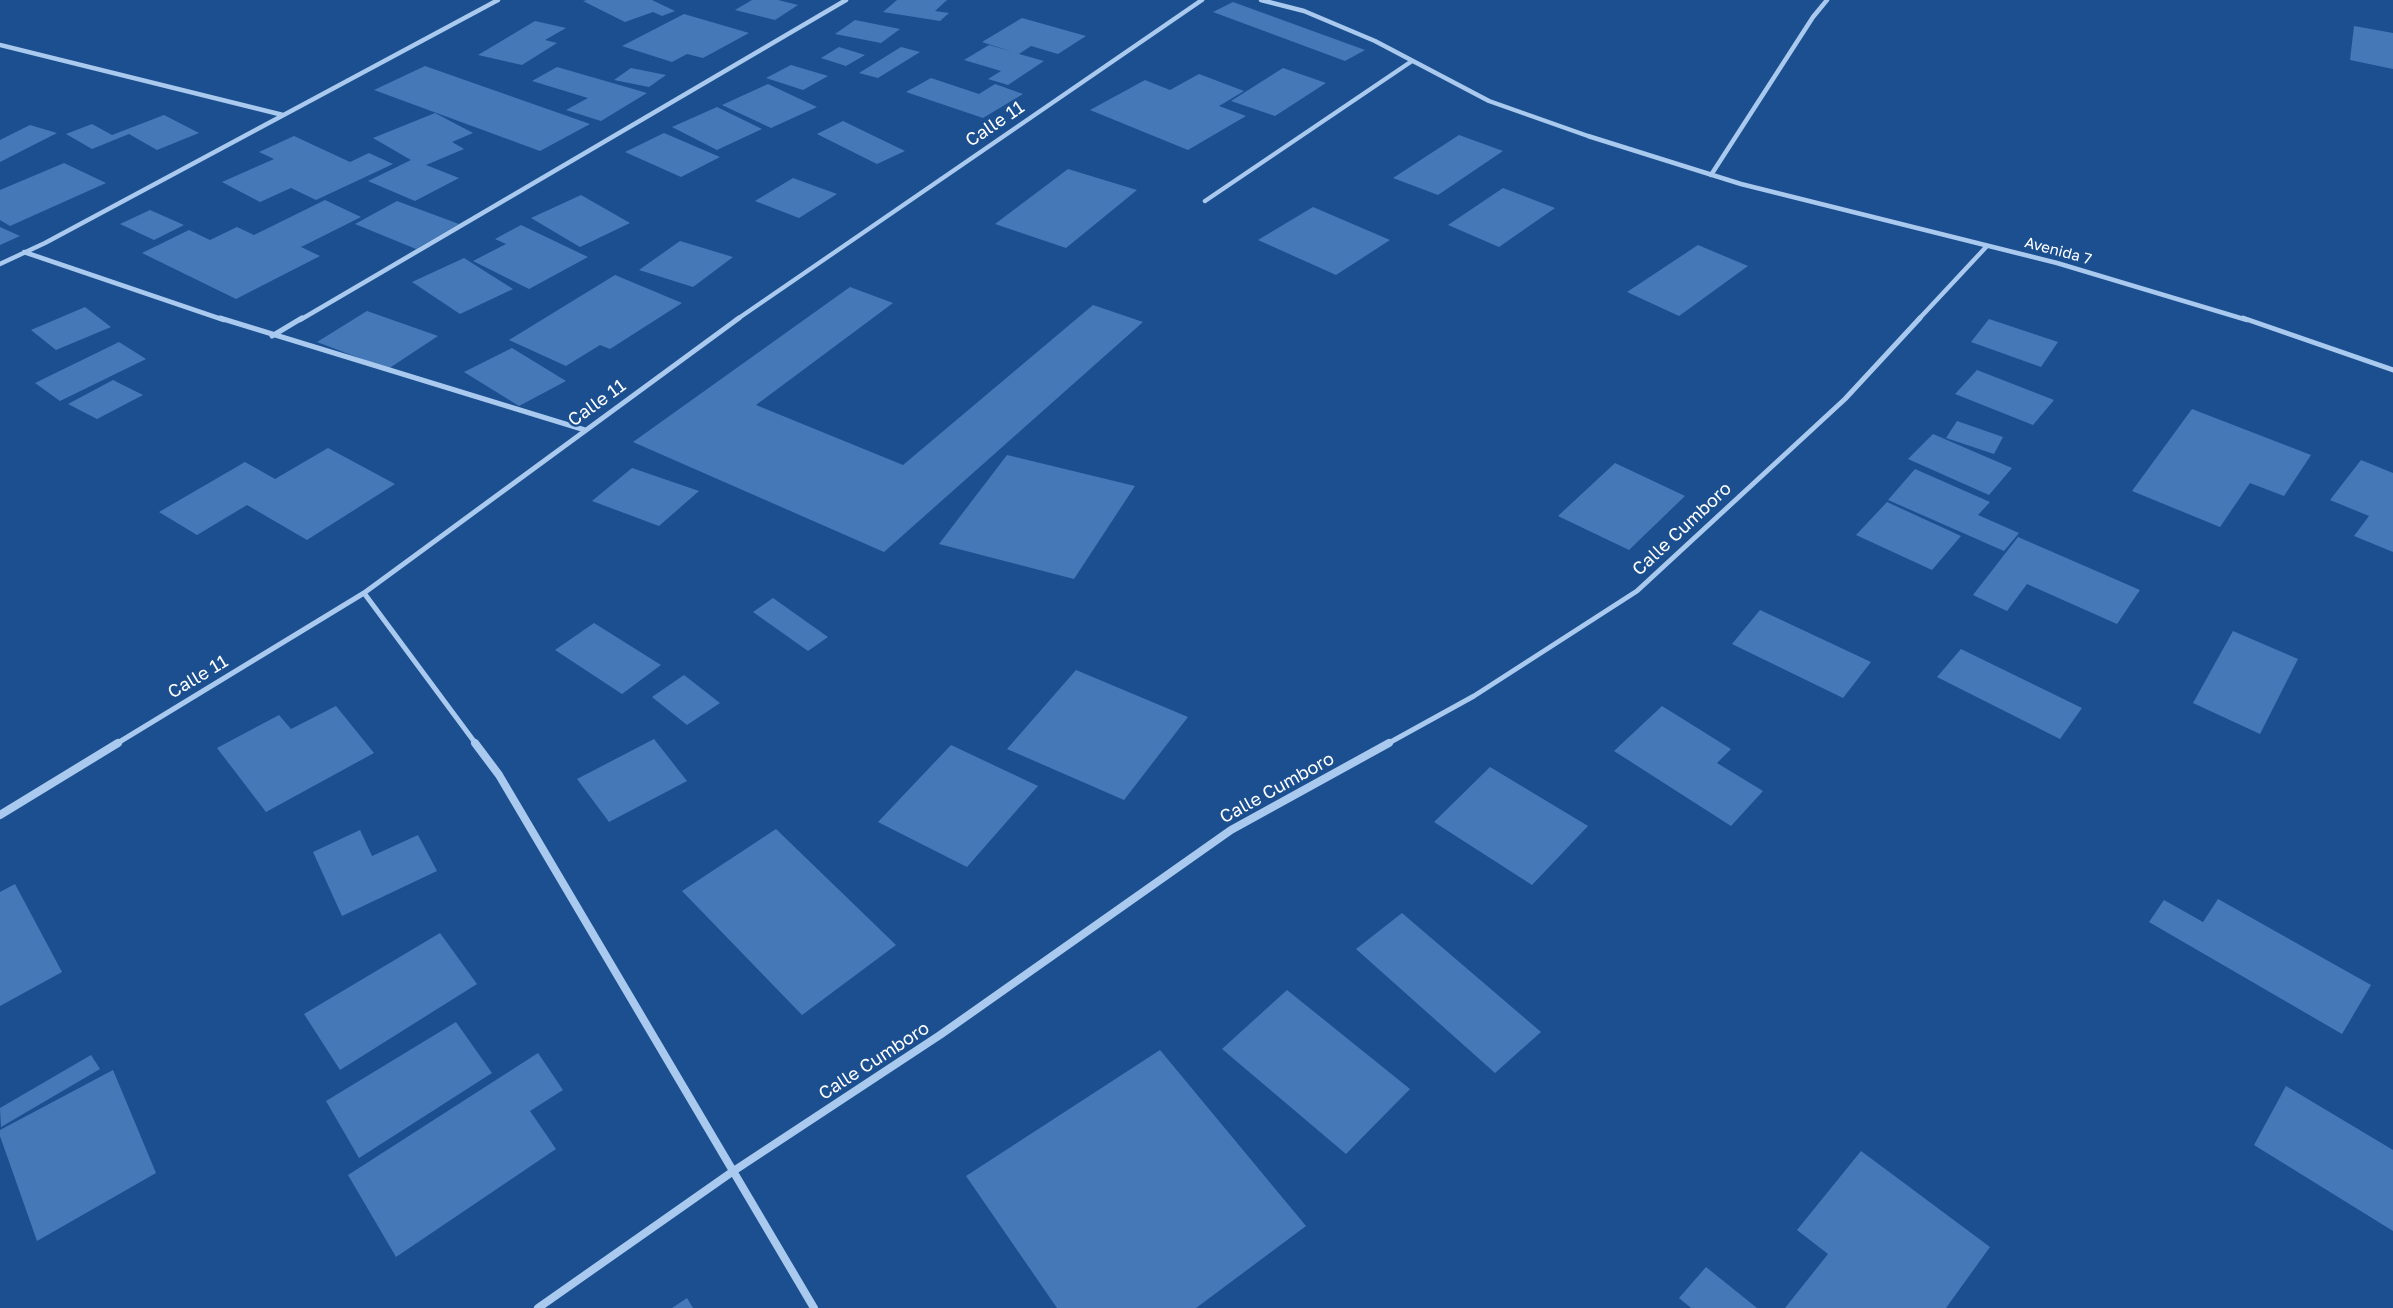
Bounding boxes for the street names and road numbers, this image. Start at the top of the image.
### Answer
street label: Calle 11 [962,97,1028,151]
street label: Avenida 7 [2023,233,2093,269]
street label: Calle 11 [564,375,630,431]
street label: Calle Cumboro [1628,478,1736,580]
street label: Calle 11 [164,651,232,703]
street label: Calle Cumboro [1216,748,1338,828]
street label: Calle Cumboro [815,1017,933,1105]

